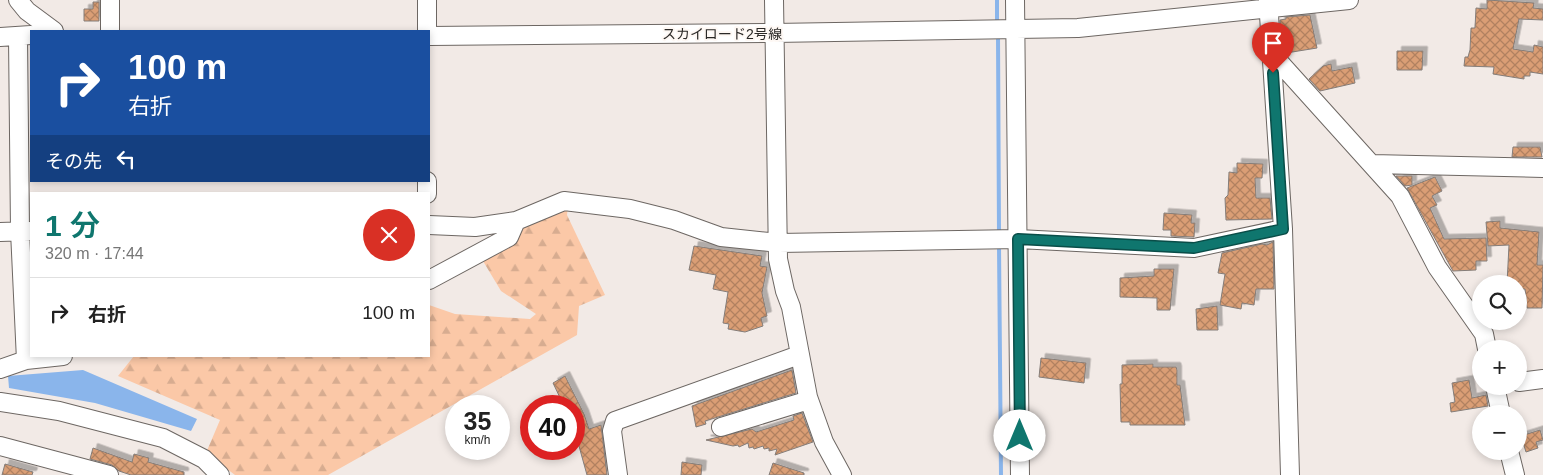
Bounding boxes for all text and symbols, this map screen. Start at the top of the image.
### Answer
pin [1252,22,1294,73]
street label: スカイロード2号線 [662,26,782,42]
icon: arrive [1259,29,1287,57]
text: 100 m [128,47,227,86]
icon: right [45,50,110,115]
text: 右折 [128,94,172,119]
icon: left [112,145,140,173]
text: その先 [45,151,102,172]
text: 1 分 [45,209,100,242]
button: close [363,209,415,261]
text: 320 m · 17:44 [45,245,144,262]
map controls [1472,275,1527,460]
button: search [1472,275,1527,330]
icon: right [45,299,73,327]
text: 100 m [362,302,415,323]
text: 右折 [88,304,126,325]
button: + [1472,340,1527,395]
speed limit sign: 40 [520,395,585,460]
button: − [1472,405,1527,460]
text: 35 [464,407,491,435]
position arrow [993,409,1045,461]
text: km/h [464,433,491,447]

